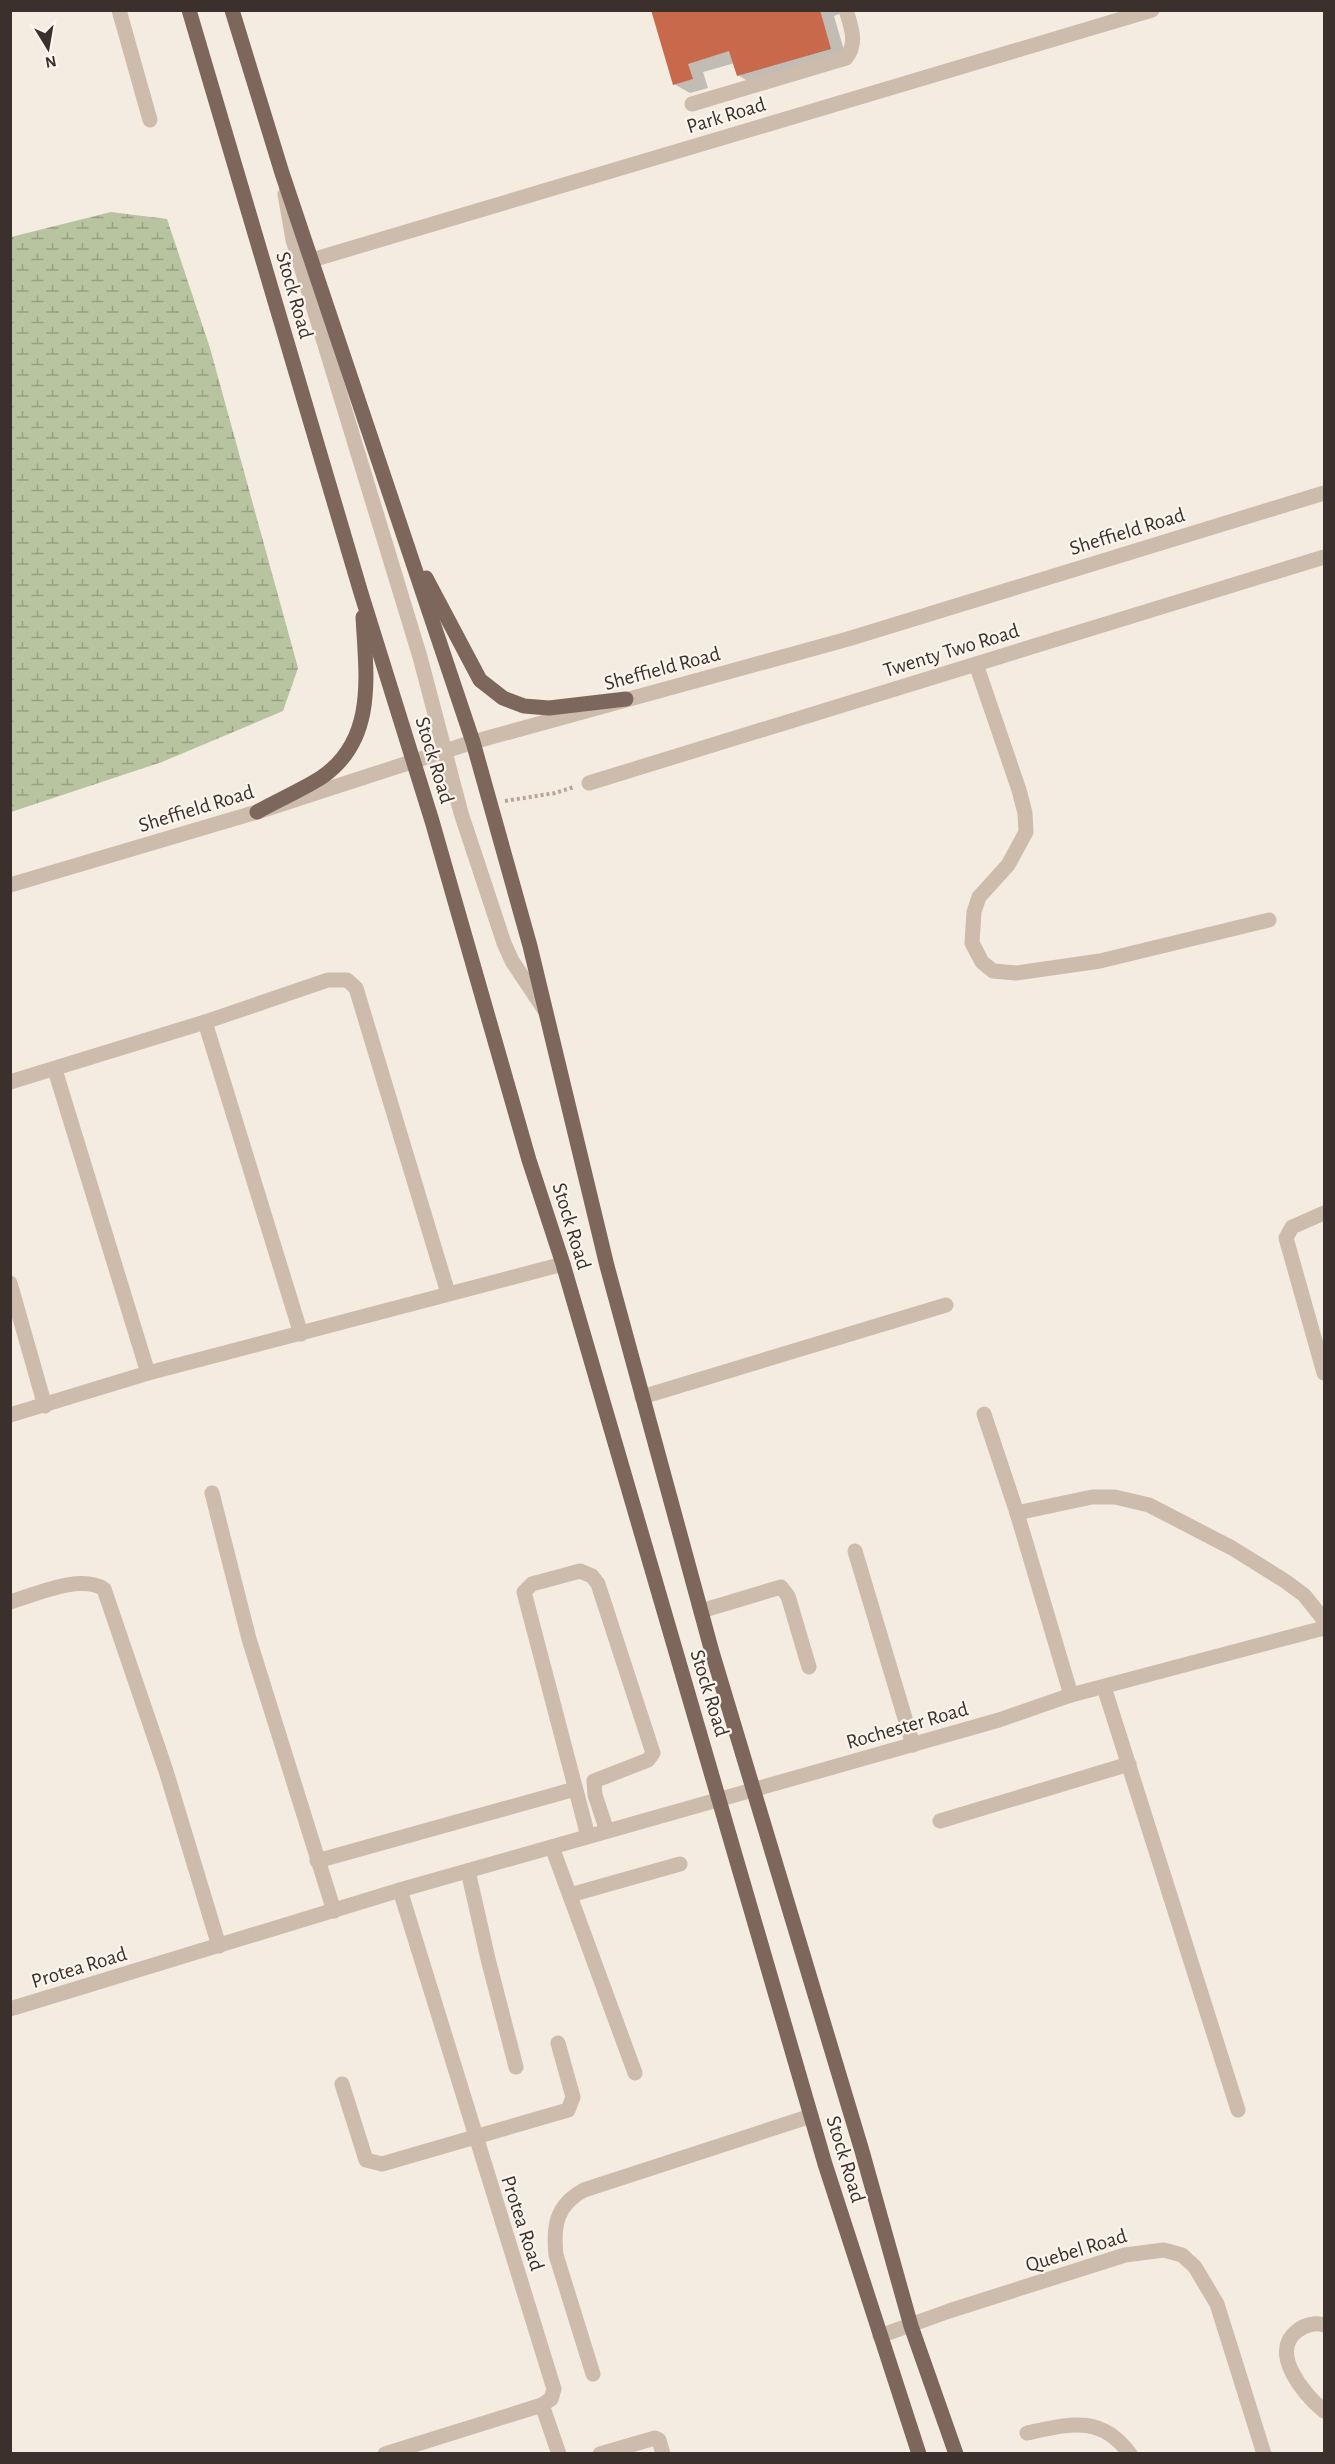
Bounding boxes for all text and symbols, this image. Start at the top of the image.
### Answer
north arrow [18,18,78,78]
text: N [44,53,58,71]
street label: Park Road [684,93,768,137]
street label: Stock Road [272,249,317,341]
street label: Sheffield Road [1067,504,1187,559]
street label: Twenty Two Road [881,620,1022,681]
street label: Sheffield Road [602,643,723,694]
street label: Stock Road [411,714,458,806]
street label: Sheffield Road [136,781,256,836]
street label: Stock Road [548,1180,595,1272]
street label: Stock Road [686,1647,733,1739]
street label: Rochester Road [844,1698,971,1753]
street label: Protea Road [29,1943,130,1992]
street label: Stock Road [822,2113,869,2205]
street label: Protea Road [497,2173,548,2273]
street label: Quebel Road [1023,2225,1129,2276]

